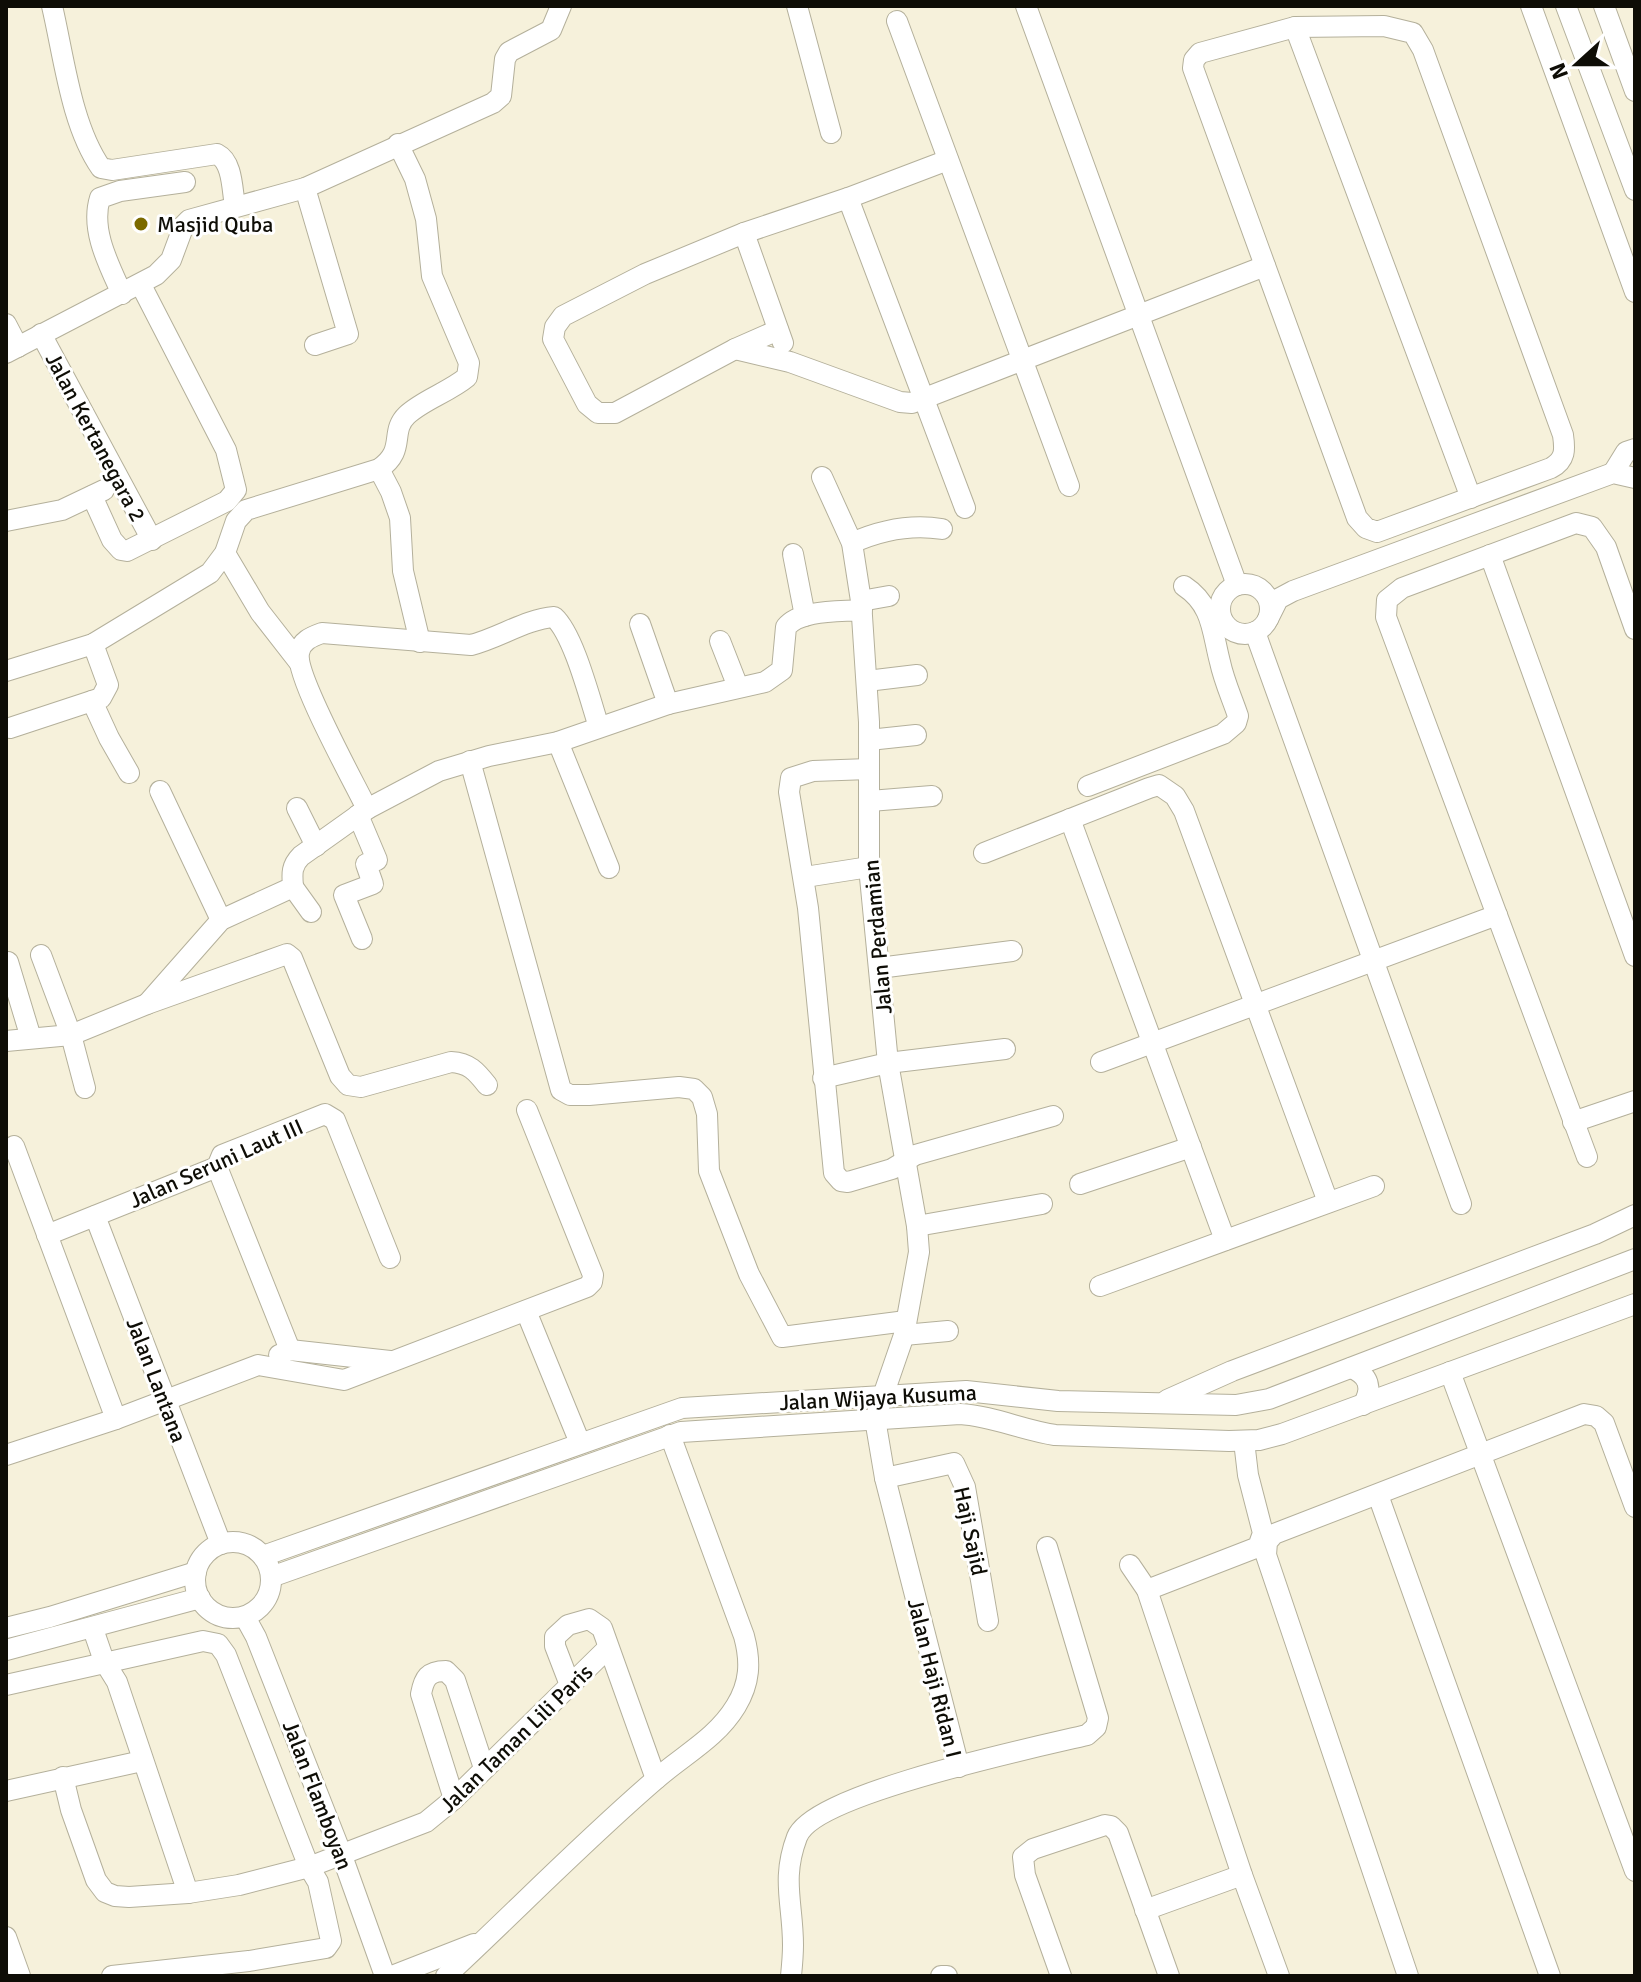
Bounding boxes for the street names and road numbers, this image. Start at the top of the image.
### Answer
street label: Jalan Kertanegara 2 [40,348,152,526]
street label: Jalan Perdamian [857,858,898,1015]
street label: Jalan Seruni Laut III [125,1113,307,1214]
street label: Jalan Lantana [120,1314,193,1446]
street label: Jalan Wijaya Kusuma [779,1379,977,1416]
street label: Haji Sajid [948,1484,993,1578]
street label: Jalan Haji Ridan I [902,1596,967,1761]
street label: Jalan Taman Lili Paris [434,1658,598,1818]
street label: Jalan Flamboyan [277,1717,358,1874]

